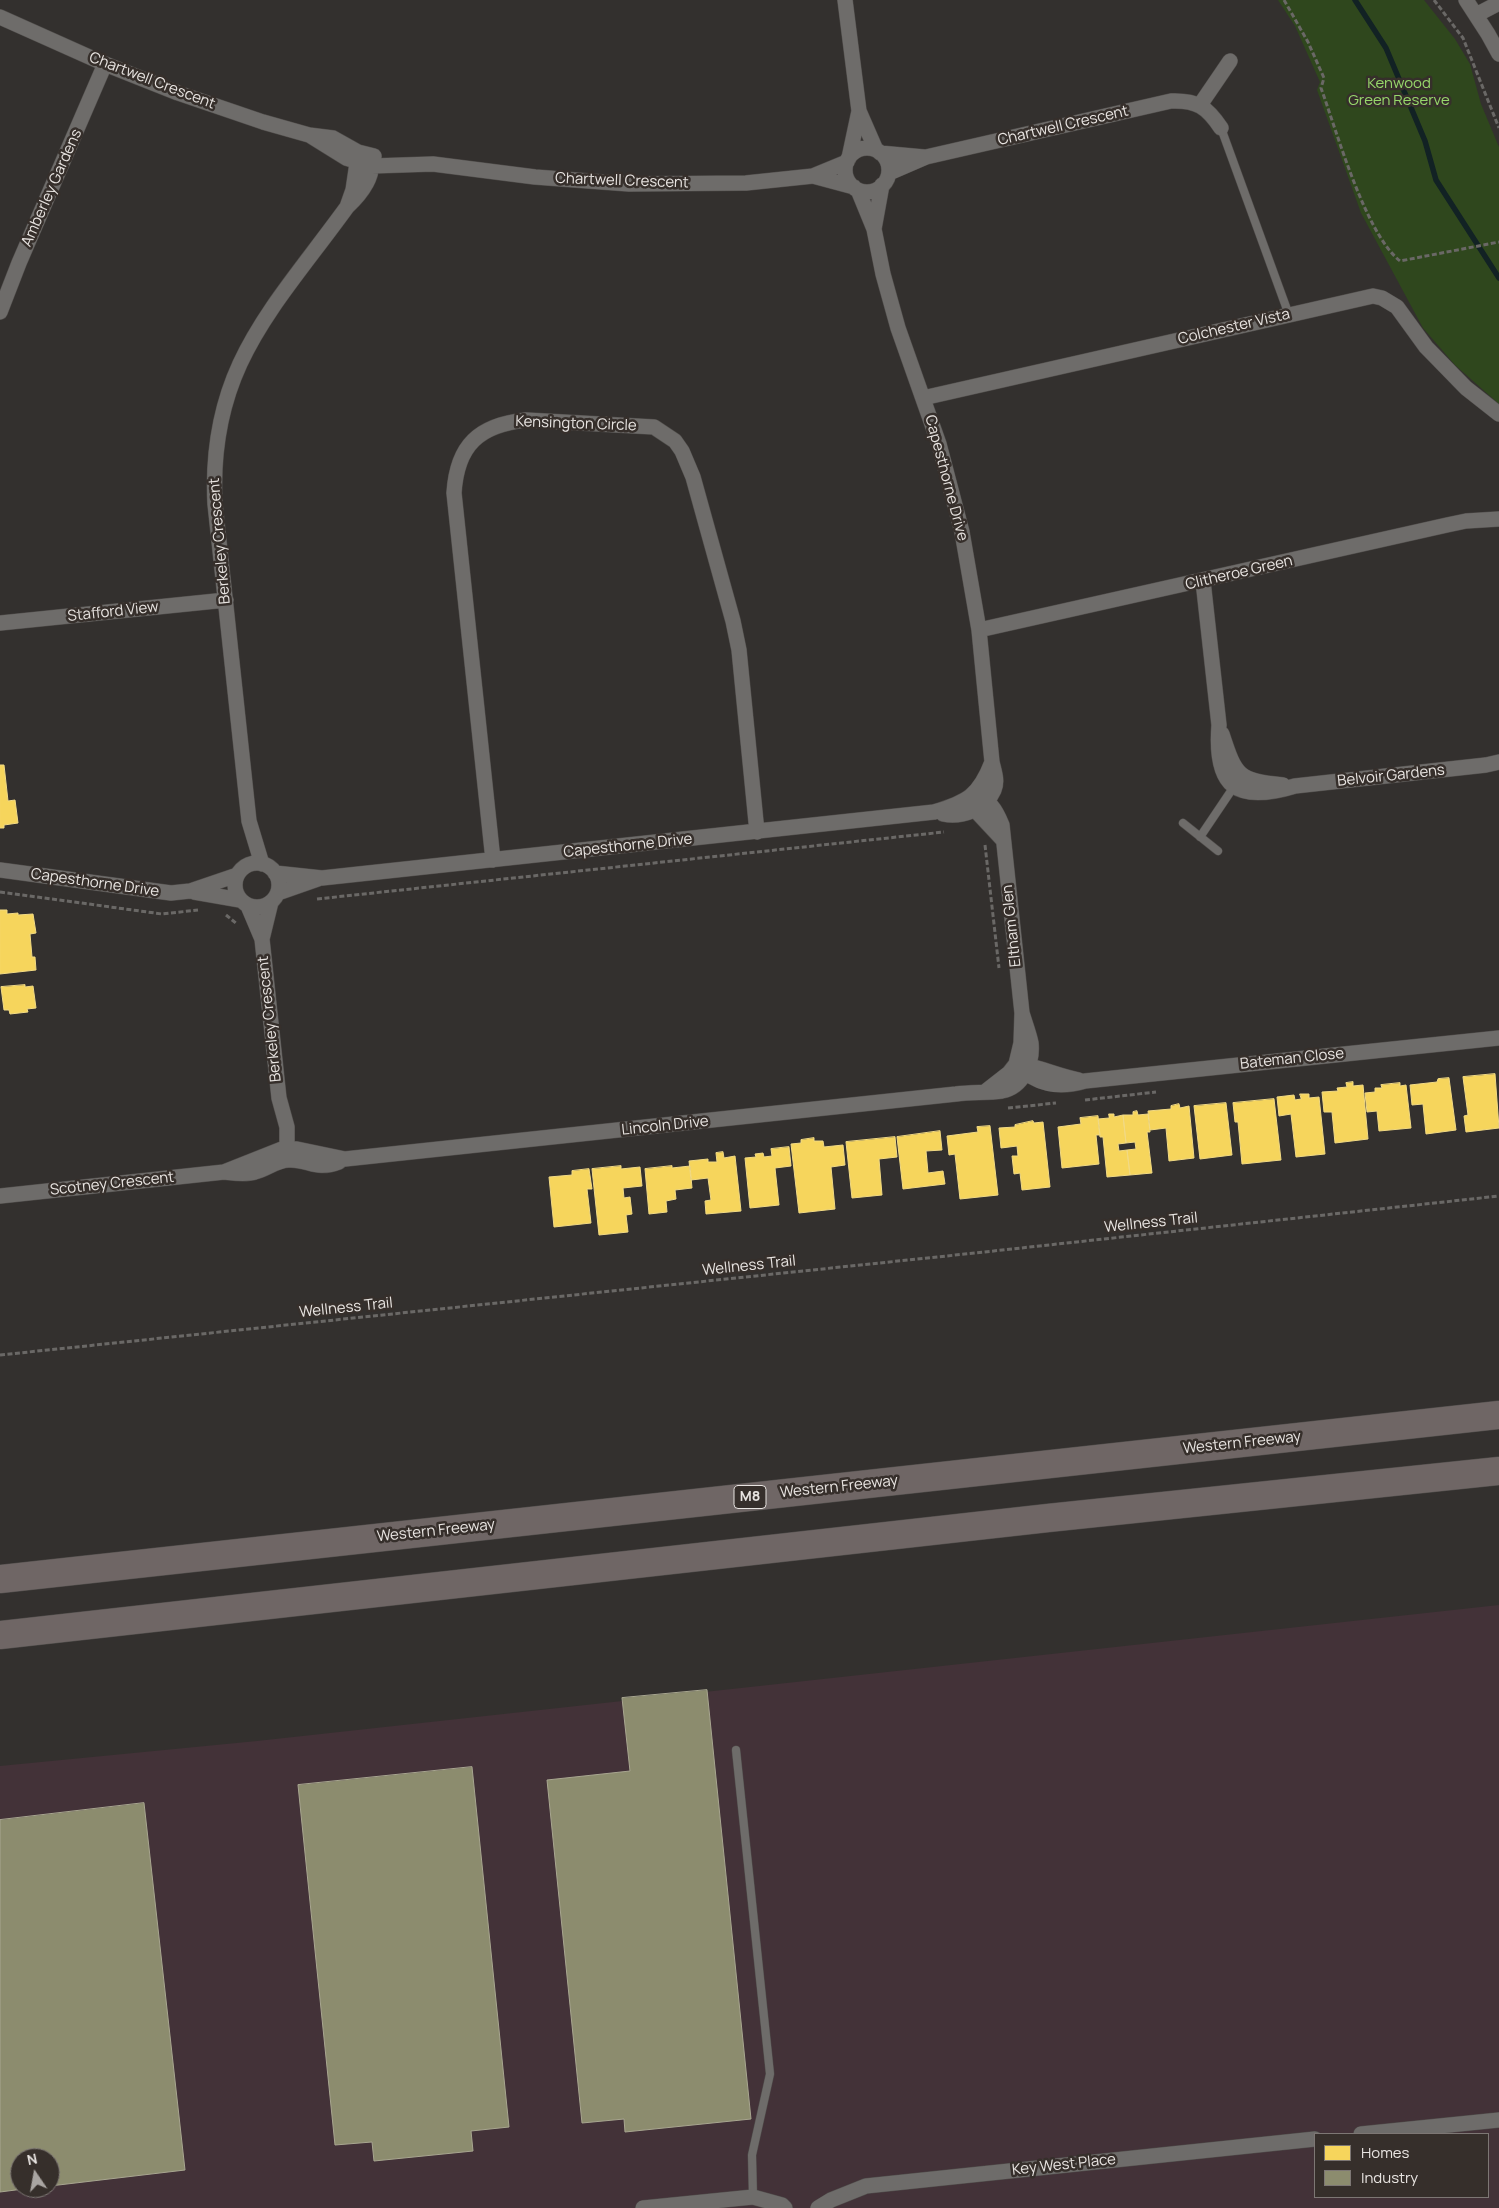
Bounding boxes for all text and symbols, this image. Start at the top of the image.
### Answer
street label: Chartwell Crescent [86,49,218,113]
park label: Kenwood Green Reserve [1348,75,1450,110]
street label: Chartwell Crescent [996,102,1130,150]
street label: Amberley Gardens [18,126,86,250]
street label: Chartwell Crescent [555,170,689,192]
street label: Colchester Vista [1176,305,1292,349]
street label: Kensington Circle [515,413,637,435]
street label: Capesthorne Drive [921,413,971,543]
street label: Berkeley Crescent [206,477,234,605]
street label: Clitheroe Green [1184,552,1294,594]
street label: Stafford View [67,598,159,626]
street label: Belvoir Gardens [1336,761,1446,791]
street label: Capesthorne Drive [563,830,693,862]
street label: Capesthorne Drive [30,865,160,901]
street label: Eltham Glen [999,884,1025,968]
street label: Berkeley Crescent [254,955,286,1083]
street label: Bateman Close [1239,1045,1345,1073]
street label: Lincoln Drive [621,1112,709,1140]
street label: Scotney Crescent [49,1169,175,1199]
street label: Wellness Trail [1103,1209,1199,1237]
street label: Wellness Trail [701,1252,797,1280]
street label: Wellness Trail [298,1294,394,1322]
street label: Western Freeway [1182,1428,1302,1458]
street label: Western Freeway [779,1472,899,1502]
road number: M8 [734,1485,766,1508]
street label: Western Freeway [376,1516,496,1546]
legend [1314,2133,1489,2198]
text: Homes [1361,2142,1409,2163]
north arrow [10,2148,60,2198]
text: N [25,2148,39,2169]
street label: Key West Place [1011,2151,1117,2179]
text: Industry [1361,2167,1418,2188]

